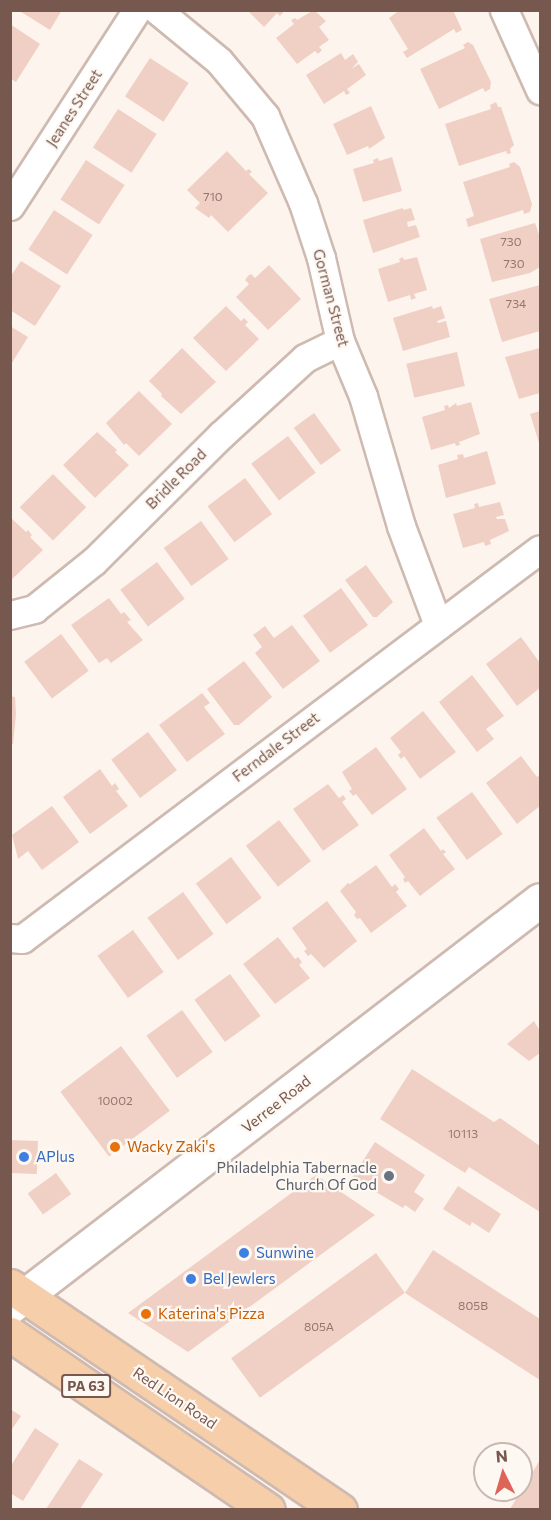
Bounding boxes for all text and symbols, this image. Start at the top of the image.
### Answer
street label: Jeanes Street [42,66,106,150]
house number: 710 [203,190,223,204]
house number: 730 [500,235,522,249]
street label: Gorman Street [309,247,353,349]
house number: 730 [503,257,525,271]
house number: 734 [506,297,526,311]
street label: Bridle Road [142,445,210,513]
street label: Ferndale Street [229,708,323,786]
street label: Verree Road [238,1071,314,1137]
house number: 10002 [97,1094,133,1108]
house number: 10113 [448,1127,478,1141]
place label: Wacky Zaki's [127,1138,215,1156]
marker: Wacky Zaki's [108,1140,122,1154]
place label: APlus [36,1148,75,1166]
marker: APlus [17,1150,31,1164]
place label: Philadelphia Tabernacle Church Of God [217,1158,377,1193]
marker: Philadelphia Tabernacle Church Of God [382,1169,396,1183]
place label: Sunwine [256,1244,314,1262]
marker: Sunwine [237,1246,251,1260]
place label: Bel Jewlers [203,1270,276,1288]
marker: Bel Jewlers [184,1272,198,1286]
house number: 805B [458,1299,488,1313]
place label: Katerina's Pizza [158,1305,265,1323]
marker: Katerina's Pizza [139,1307,153,1321]
house number: 805A [304,1320,334,1334]
street label: Red Lion Road [130,1363,220,1433]
road number: PA 63 [60,1375,112,1397]
north arrow [473,1442,533,1502]
text: N [495,1446,508,1466]

